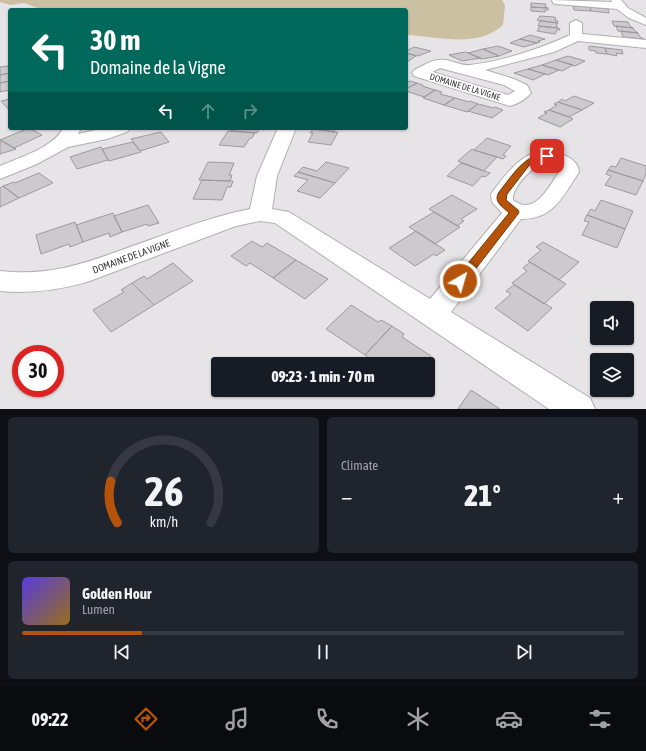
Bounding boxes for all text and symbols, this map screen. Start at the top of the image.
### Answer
icon: left [24,24,76,76]
text: 30 m [90,24,140,56]
text: Domaine de la Vigne [90,57,226,78]
street label: DOMAINE DE LA VIGNE [429,72,502,103]
icon: left [155,100,177,122]
icon: ahead [197,100,219,122]
icon: right [239,100,261,122]
pin [530,139,564,173]
icon: arrive [536,145,558,167]
street label: DOMAINE DE LA VIGNE [91,237,172,276]
position arrow [439,260,481,302]
map controls [590,301,634,397]
button: sound [590,301,634,345]
speed limit sign: 30 [12,345,64,397]
button: layers [590,353,634,397]
text: 09:23 · 1 min · 70 m [271,368,375,385]
text: Climate [341,458,378,473]
text: 26 [144,467,183,515]
text: 21° [464,478,501,512]
text: − [341,483,352,509]
text: + [613,483,624,509]
text: km/h [149,514,178,530]
text: Golden Hour [82,585,152,602]
text: Lumen [82,602,115,617]
icon: previous [111,641,133,663]
icon: pause [312,641,334,663]
icon: next [513,641,535,663]
icon: directions [132,705,160,733]
icon: music [223,705,251,733]
icon: phone [313,705,341,733]
icon: climate [404,705,432,733]
icon: car [495,705,523,733]
icon: filters [586,705,614,733]
text: 09:22 [31,709,69,730]

